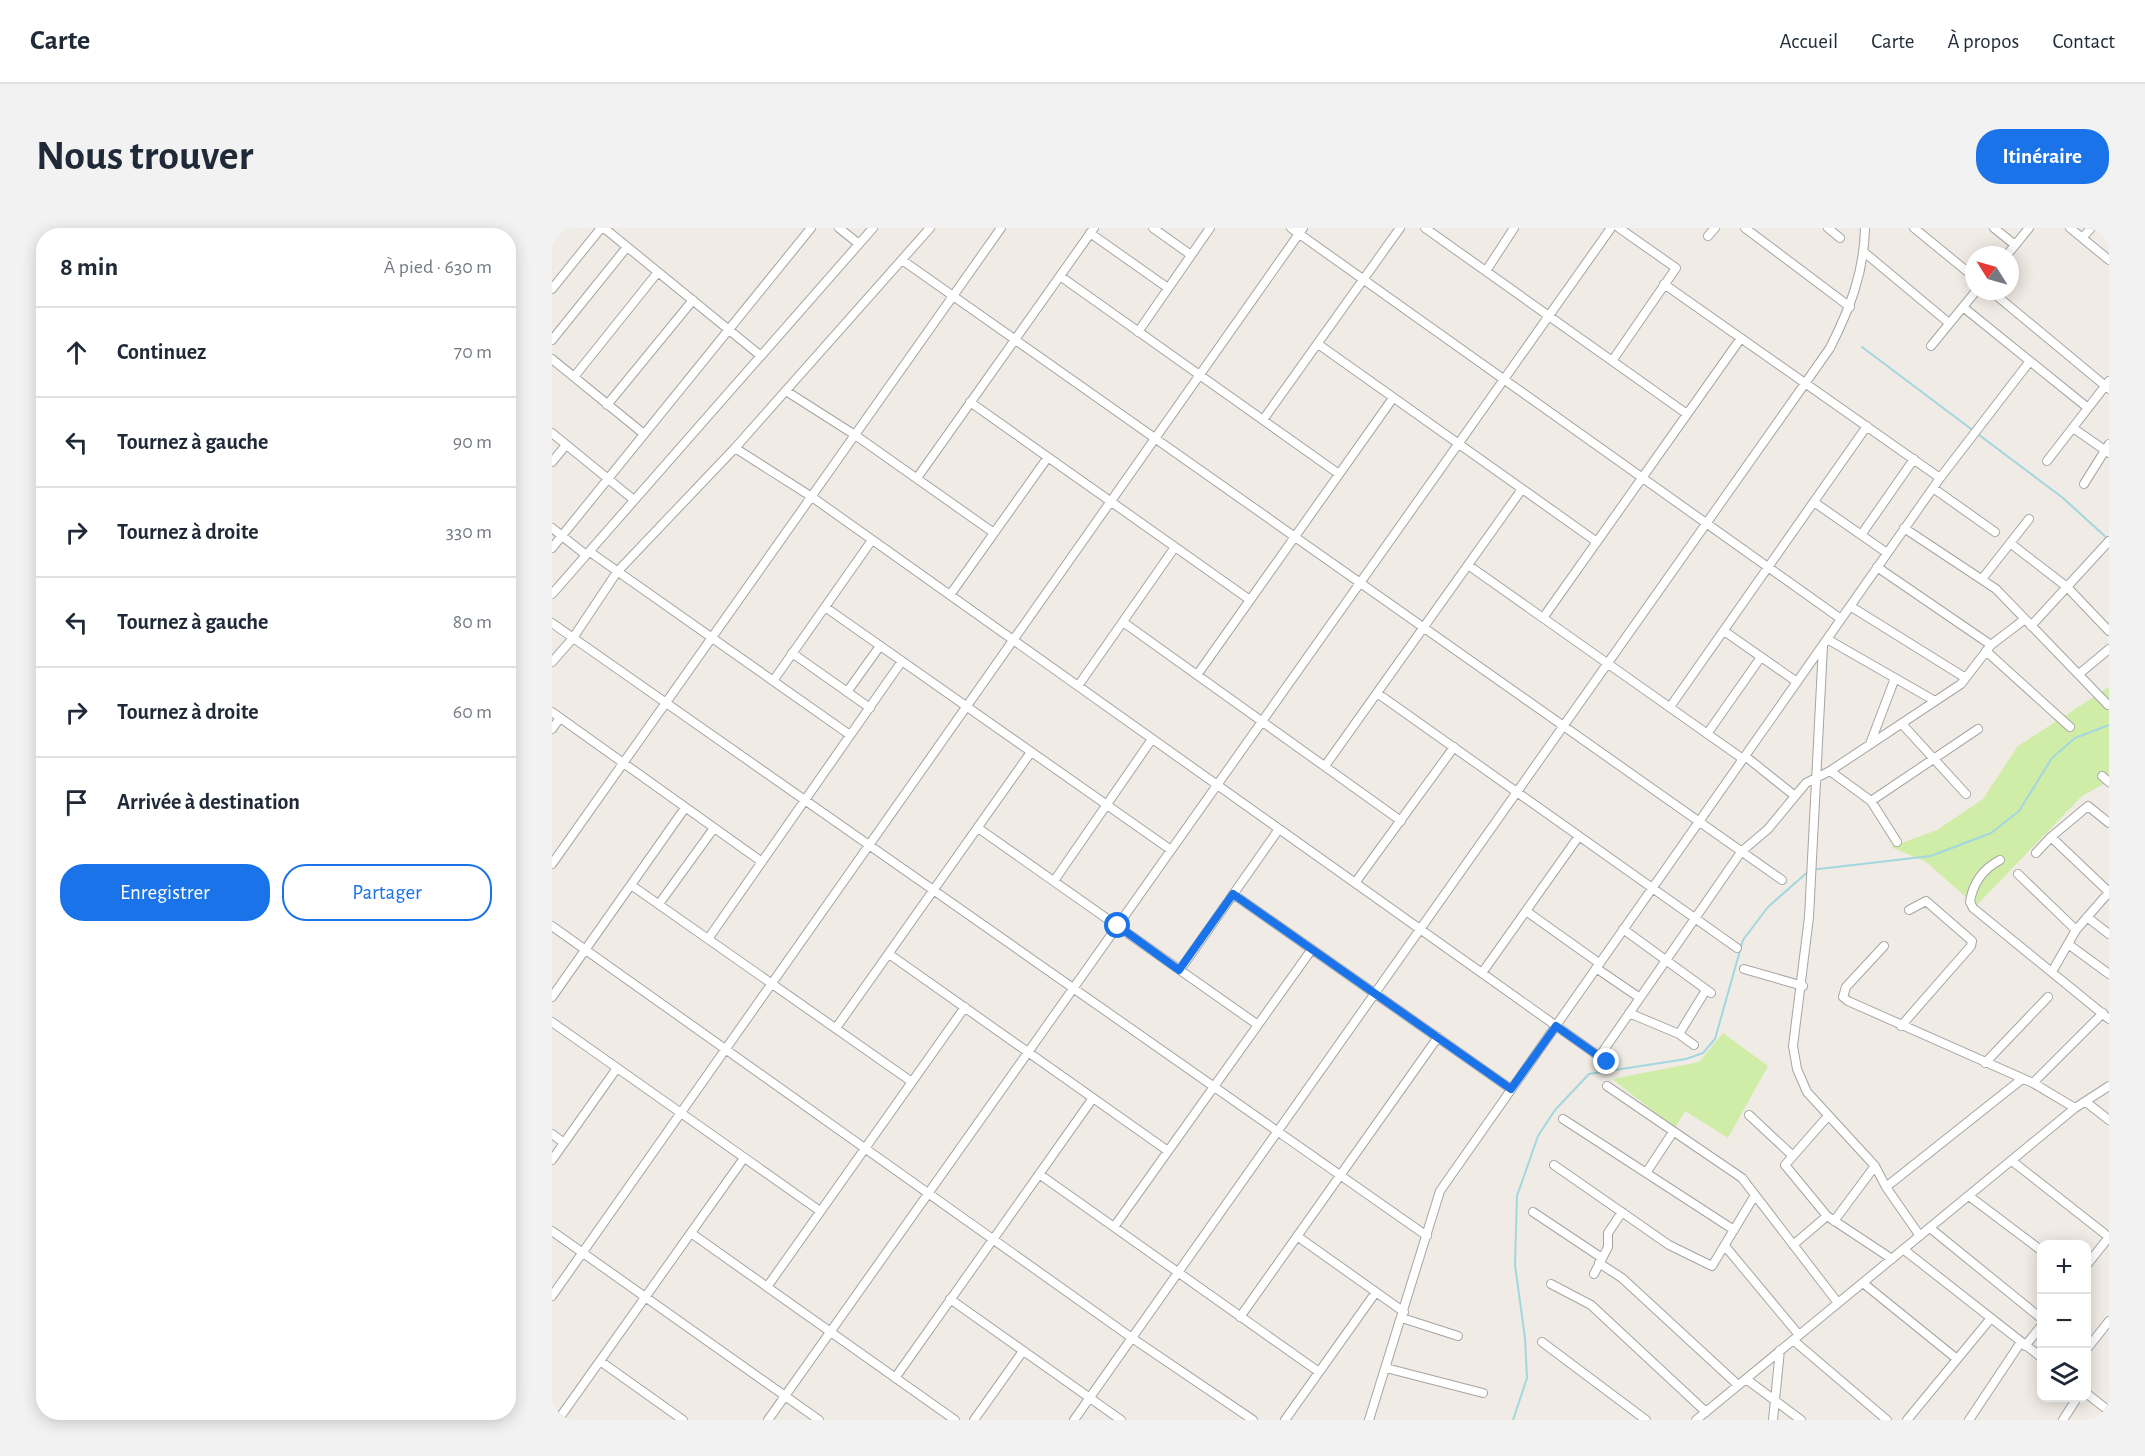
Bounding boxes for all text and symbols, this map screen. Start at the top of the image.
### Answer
text: Carte [30,27,90,55]
text: Accueil [1780,31,1838,52]
text: Carte [1871,31,1914,52]
text: À propos [1947,31,2019,52]
text: Contact [2052,31,2115,52]
button: Itinéraire [1976,129,2109,184]
text: Nous trouver [36,135,253,177]
north arrow [1965,246,2019,300]
text: 8 min [60,254,118,280]
text: À pied · 630 m [384,257,492,277]
icon: ahead [60,336,93,369]
text: Continuez [117,341,206,363]
text: 70 m [454,342,492,362]
icon: left [60,426,93,459]
text: Tournez à gauche [117,431,268,453]
text: 90 m [453,432,492,452]
icon: right [60,516,93,549]
text: Tournez à droite [117,521,259,543]
text: 330 m [446,522,492,542]
icon: left [60,606,93,639]
text: Tournez à gauche [117,611,268,633]
text: 80 m [453,612,492,632]
icon: right [60,696,93,729]
text: Tournez à droite [117,701,259,723]
text: 60 m [453,702,492,722]
icon: arrive [60,786,93,819]
text: Arrivée à destination [117,791,300,813]
button: Enregistrer [60,864,270,921]
button: Partager [282,864,492,921]
route start [1104,912,1130,938]
route end [1593,1048,1619,1074]
map controls [2037,1240,2091,1402]
button: + [2037,1240,2091,1294]
button: − [2037,1294,2091,1348]
button: layers [2037,1348,2091,1402]

